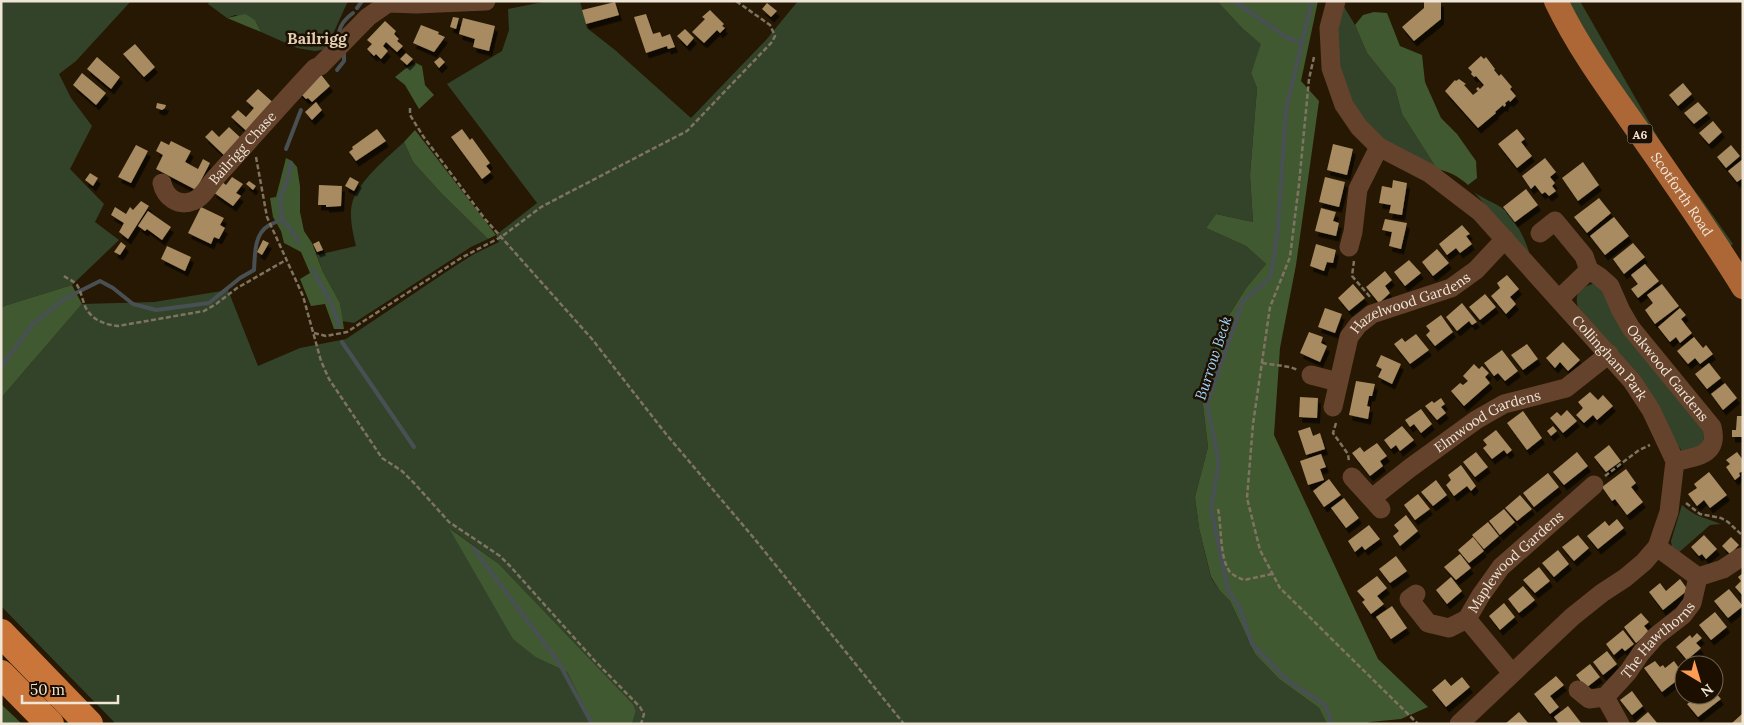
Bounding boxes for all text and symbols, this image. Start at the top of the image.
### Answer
district label: Bailrigg [287,28,348,48]
street label: Bailrigg Chase [205,107,280,188]
road number: A6 [1628,125,1652,144]
street label: Scotforth Road [1647,149,1717,240]
street label: Hazelwood Gardens [1346,268,1474,337]
street label: Collingham Park [1568,311,1652,404]
water label: Burrow Beck [1191,314,1236,402]
street label: Oakwood Gardens [1623,321,1713,425]
street label: Elmwood Gardens [1431,386,1542,456]
street label: Maplewood Gardens [1464,507,1567,616]
street label: The Hawthorns [1617,598,1699,683]
north arrow [1674,655,1724,705]
scale bar [22,672,119,704]
text: 50 m [30,680,65,699]
text: N [1697,680,1717,701]

